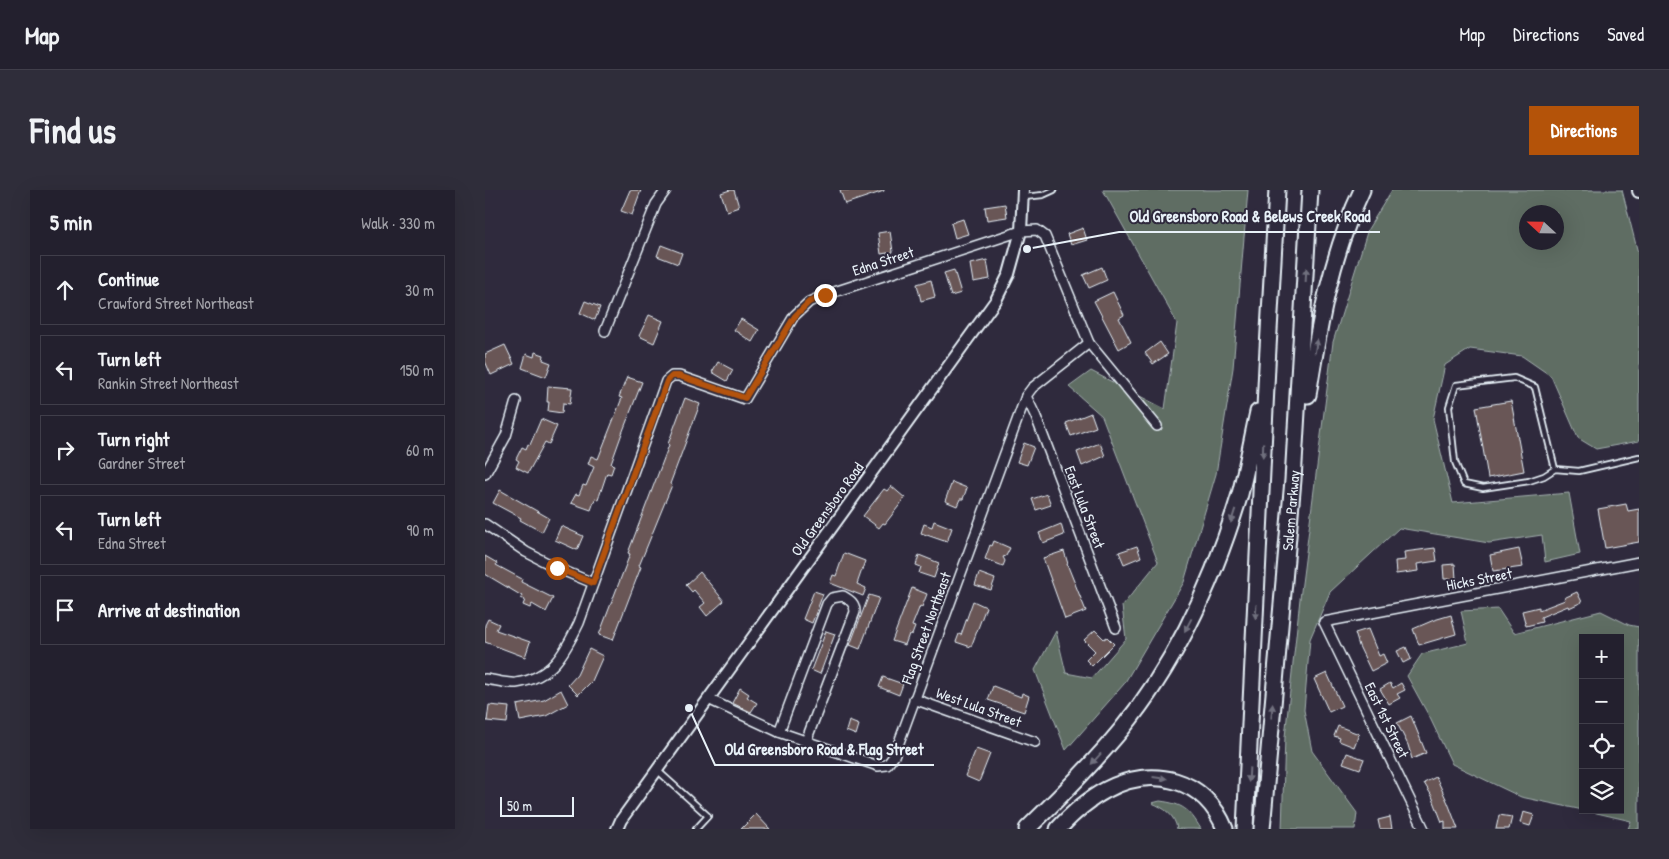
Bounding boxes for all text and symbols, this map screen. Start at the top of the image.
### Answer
text: Map [25,19,59,51]
text: Map [1460,22,1485,47]
text: Directions [1513,22,1579,47]
text: Saved [1607,22,1644,47]
button: Directions [1529,106,1639,155]
text: Find us [30,107,116,154]
callout: Old Greensboro Road & Belews Creek Road [1119,201,1380,232]
text: Old Greensboro Road & Belews Creek Road [1130,205,1371,227]
north arrow [1519,205,1564,250]
text: 5 min [50,208,92,237]
text: Walk · 330 m [361,212,435,234]
street label: Edna Street [850,241,917,281]
text: Continue [98,266,159,292]
one-way arrow [1302,266,1310,282]
icon: ahead [51,276,79,304]
text: 30 m [405,279,434,301]
route end [814,284,837,307]
text: Crawford Street Northeast [98,292,253,314]
one-way arrow [1312,338,1320,354]
text: Turn left [98,346,161,372]
icon: left [51,356,79,384]
text: 150 m [400,359,434,381]
text: Rankin Street Northeast [98,372,238,394]
text: Turn right [98,426,169,452]
icon: right [51,436,79,464]
text: 60 m [406,439,434,461]
one-way arrow [1259,442,1267,458]
text: Gardner Street [98,452,185,474]
street label: Old Greensboro Road [786,458,868,560]
street label: East Lula Street [1060,463,1111,552]
street label: Salem Parkway [1276,469,1304,551]
text: Turn left [98,506,161,532]
one-way arrow [1228,509,1236,524]
icon: left [51,516,79,544]
text: 90 m [406,519,434,541]
text: Edna Street [98,532,166,554]
route start [546,557,569,580]
street label: Hicks Street [1444,562,1514,596]
street label: Flag Street Northeast [896,568,956,688]
icon: arrive [51,596,79,624]
text: Arrive at destination [98,597,240,623]
one-way arrow [1252,605,1260,621]
one-way arrow [1184,618,1192,632]
map controls [1579,634,1624,814]
button: + [1579,634,1624,679]
street label: East 1st Street [1360,679,1415,762]
button: − [1579,679,1624,724]
street label: West Lula Street [933,682,1025,732]
one-way arrow [1269,702,1277,718]
button: locate [1579,724,1624,769]
callout: Old Greensboro Road & Flag Street [715,734,934,765]
text: Old Greensboro Road & Flag Street [724,738,924,761]
one-way arrow [1090,752,1102,764]
one-way arrow [1244,767,1252,783]
button: layers [1579,769,1624,814]
one-way arrow [1152,774,1168,782]
scale bar [500,794,574,817]
text: 50 m [507,796,532,815]

